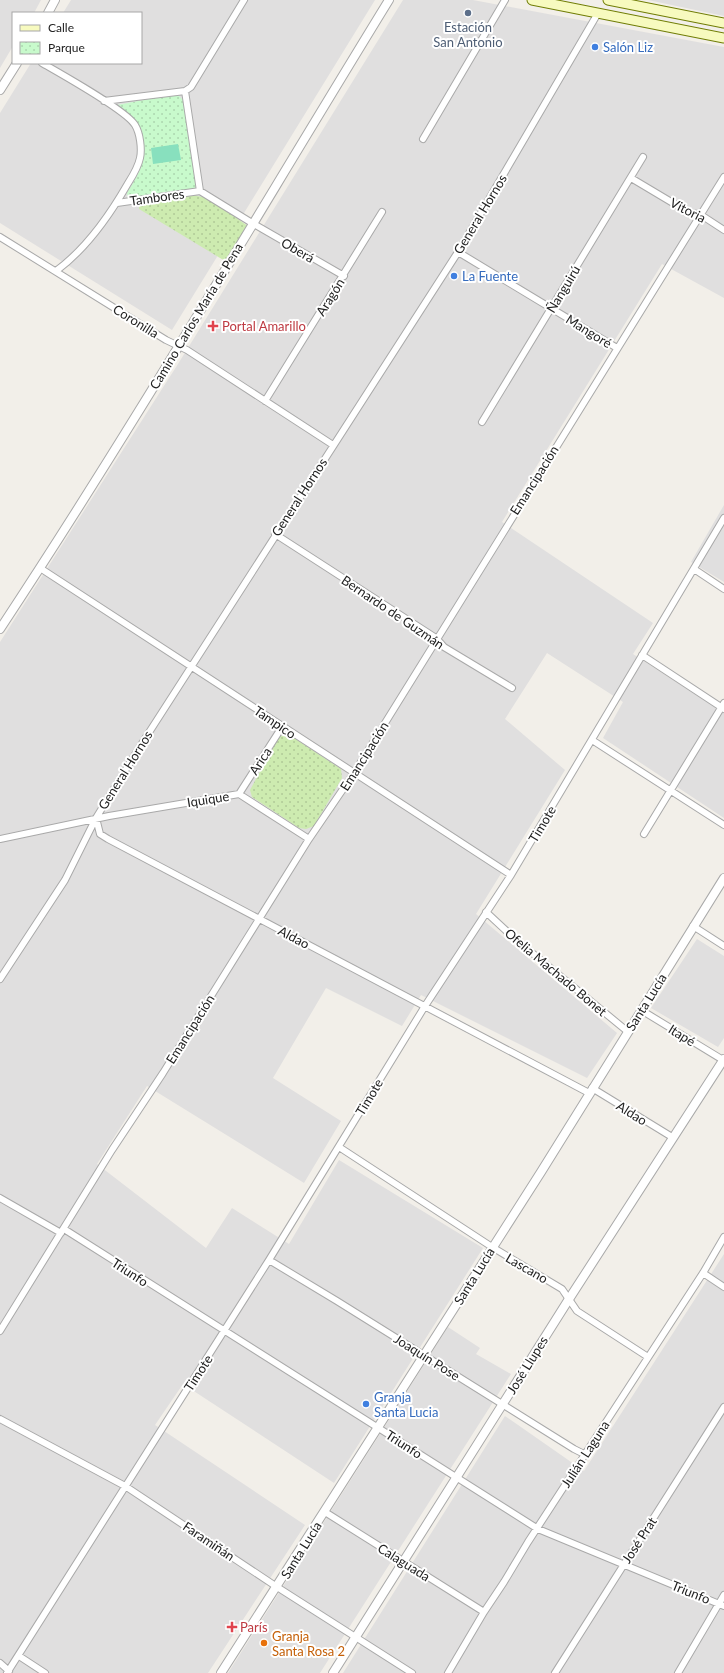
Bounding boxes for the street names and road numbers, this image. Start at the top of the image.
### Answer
street label: General Hornos [450,171,510,257]
street label: Tambores [129,185,186,209]
street label: Vitoria [667,194,709,226]
street label: Oberá [279,234,317,266]
street label: Camino Carlos María de Pena [146,240,246,392]
street label: Ñanguirú [543,262,583,316]
street label: Aragón [312,275,348,319]
street label: Coronilla [110,301,162,341]
street label: Mangoré [563,311,615,351]
street label: Emancipación [506,442,562,518]
street label: General Hornos [268,455,330,539]
street label: Bernardo de Guzmán [339,572,447,652]
street label: Tampico [251,702,299,742]
street label: Emancipación [336,718,392,794]
street label: General Hornos [94,727,156,812]
street label: Arica [245,744,275,778]
street label: Iquique [186,788,230,810]
street label: Timote [525,803,559,845]
street label: Aldao [276,922,312,952]
street label: Ofelia Machado Bonet [502,925,611,1020]
street label: Santa Lucía [622,970,670,1034]
street label: Emancipación [162,991,218,1067]
street label: Itapé [666,1021,699,1049]
street label: Timote [352,1076,386,1118]
street label: Aldao [614,1097,650,1129]
street label: Santa Lucía [450,1244,498,1308]
street label: Lascano [503,1250,551,1286]
street label: Triunfo [109,1254,151,1290]
street label: Joaquín Pose [391,1330,463,1384]
street label: José Llupes [503,1333,551,1397]
street label: Timote [180,1352,216,1394]
street label: Julián Laguna [557,1417,613,1491]
street label: Triunfo [383,1426,425,1462]
street label: José Prat [618,1514,660,1566]
street label: Faramiñán [180,1518,238,1564]
street label: Santa Lucía [277,1518,325,1582]
street label: Calaguada [375,1540,433,1584]
street label: Triunfo [669,1577,713,1607]

